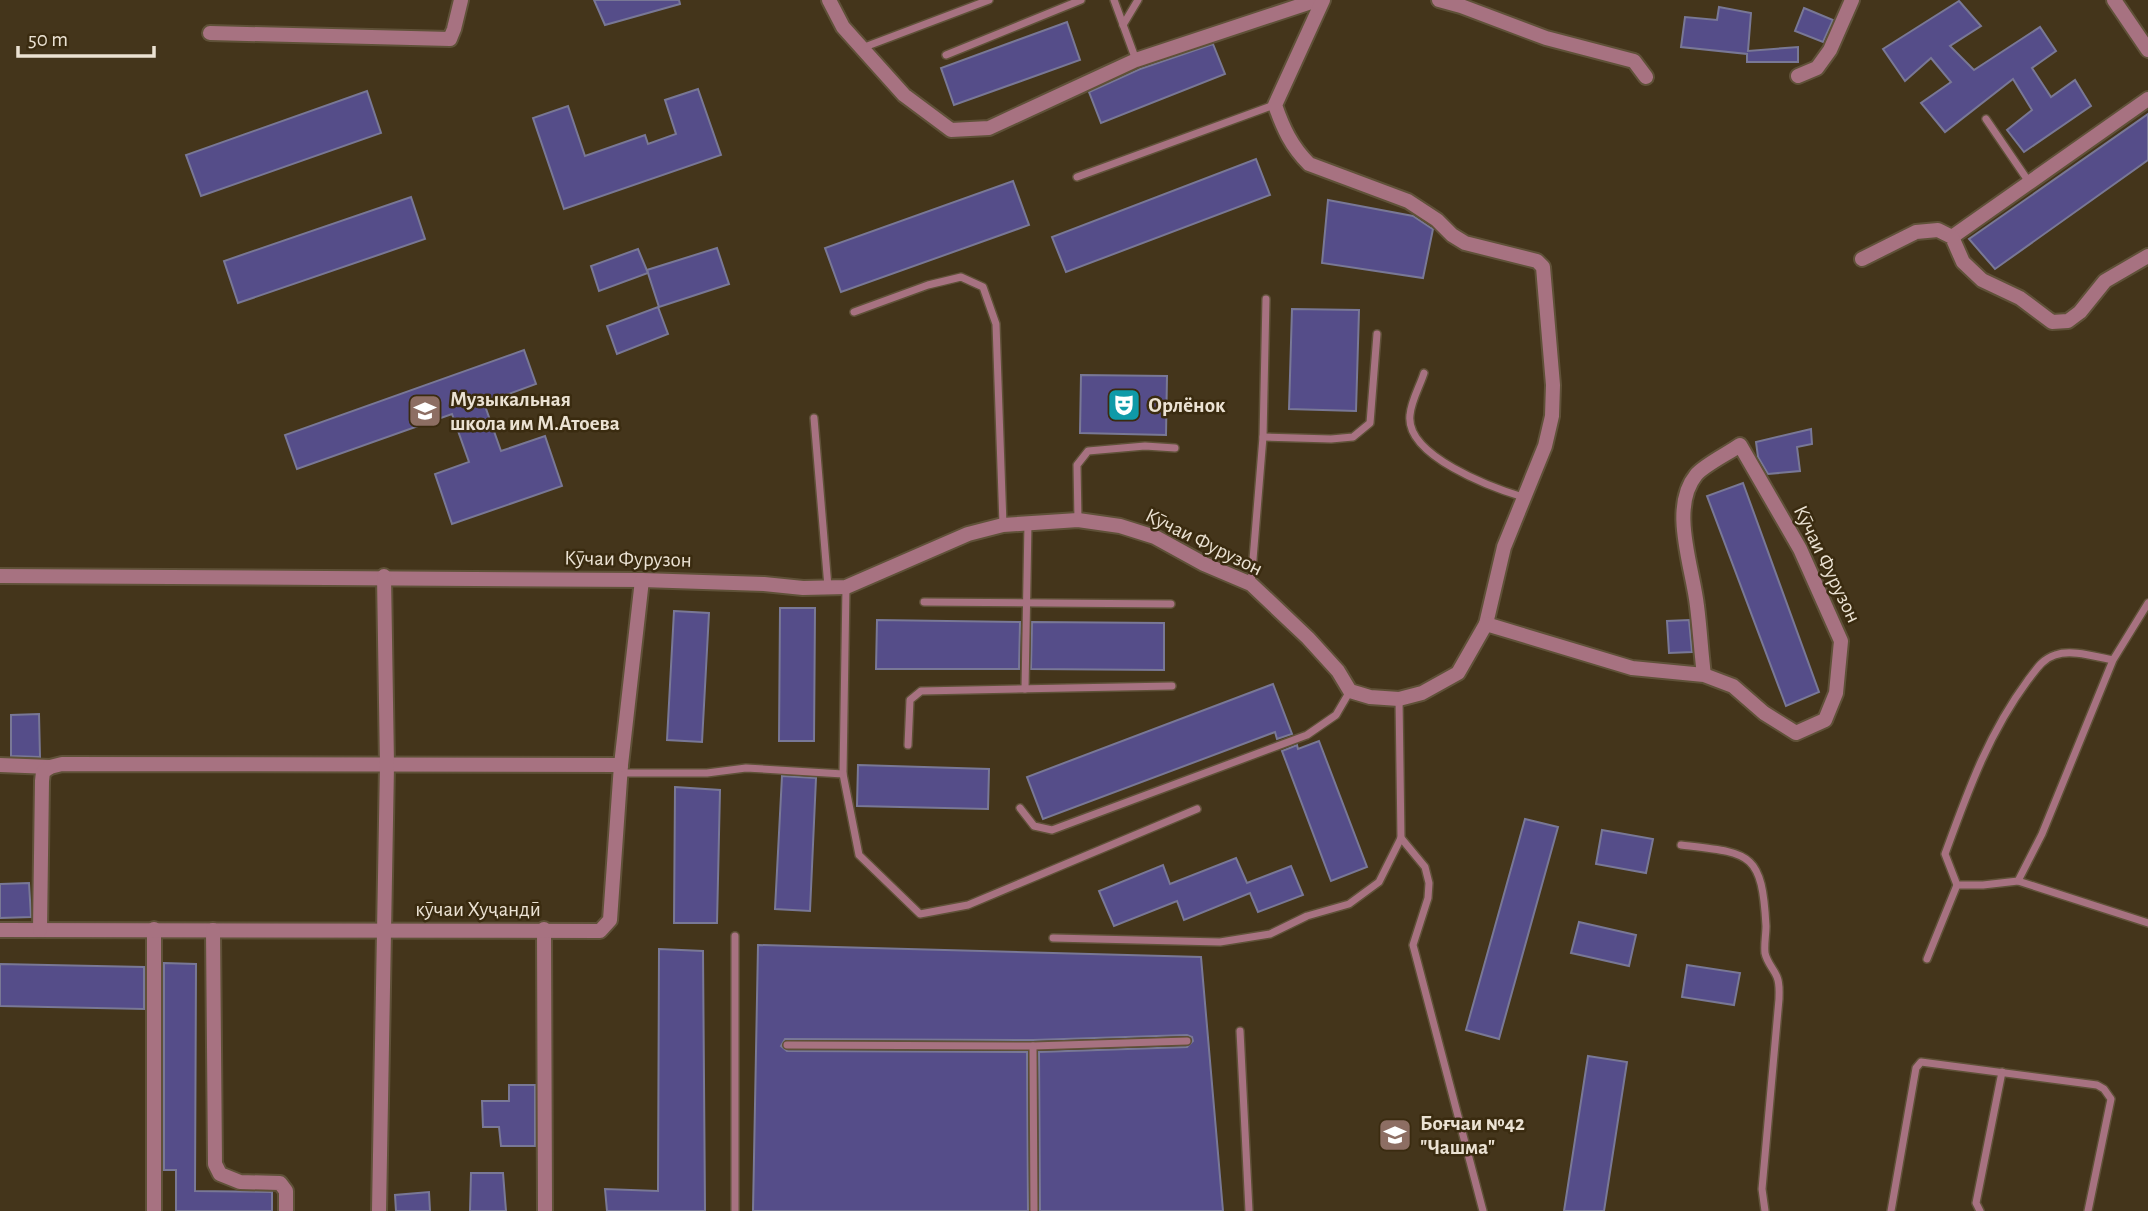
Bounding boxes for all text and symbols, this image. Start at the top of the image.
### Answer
scale bar [18,14,154,58]
text: 50 m [28,29,68,50]
theatre icon: Орлёнок [1105,386,1143,424]
place label: Музыкальная школа им М.Атоева [450,389,620,434]
school or university icon: Музыкальная школа им М.Атоева [406,392,444,430]
place label: Орлёнок [1148,395,1226,416]
street label: Кӯчаи Фурузон [1790,502,1864,626]
street label: Кӯчаи Фурузон [1142,505,1266,579]
street label: Кӯчаи Фурузон [564,547,692,571]
street label: кӯчаи Хуҷандӣ [415,899,541,920]
place label: Боғчаи №42 "Чашма" [1420,1113,1525,1158]
school or university icon: Боғчаи №42 "Чашма" [1376,1116,1414,1154]

